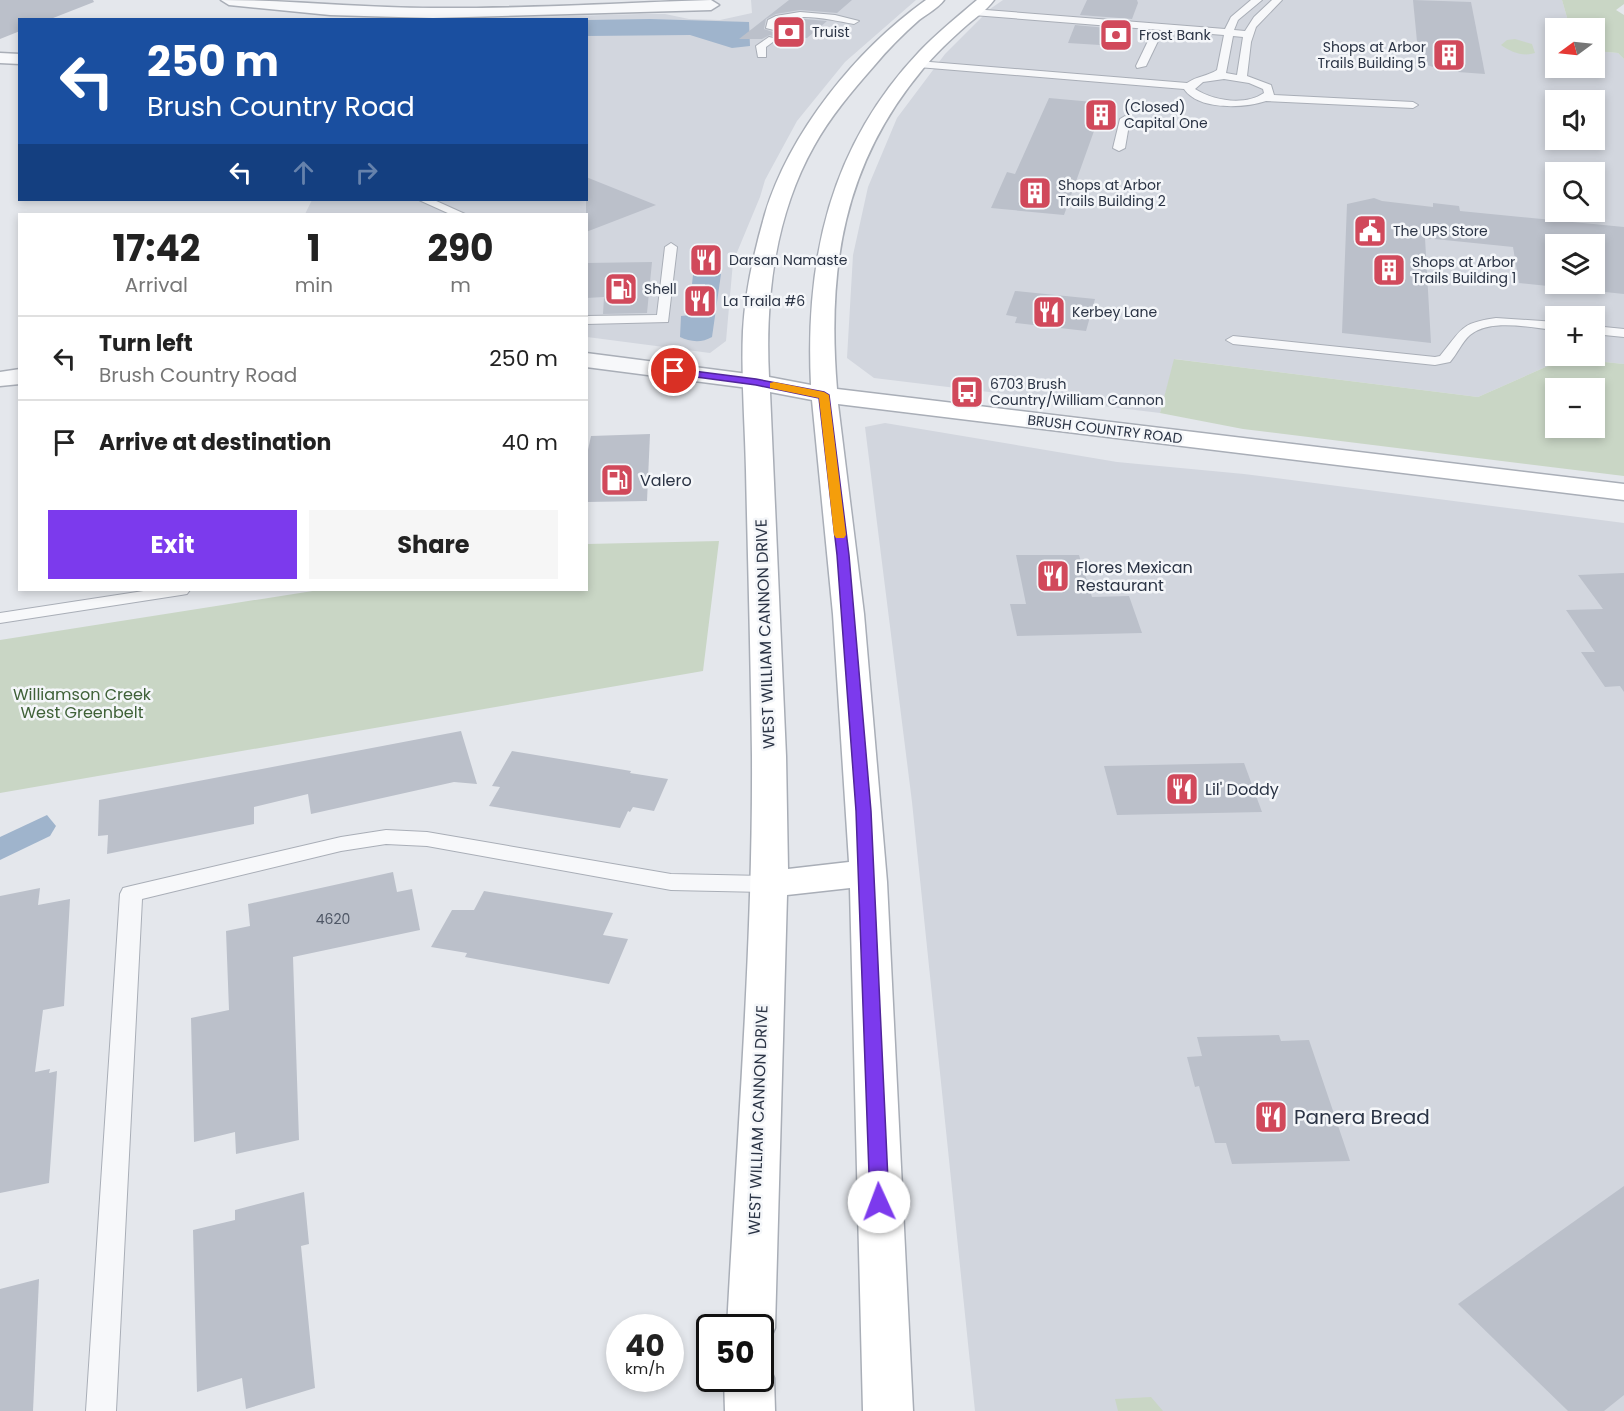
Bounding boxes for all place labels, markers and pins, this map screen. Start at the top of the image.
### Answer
bank icon: Truist [771,14,807,50]
bank icon: Frost Bank [1098,17,1134,53]
place label: Truist [812,22,850,42]
place label: Frost Bank [1139,25,1211,45]
place label: Shops at Arbor Trails Building 5 [1318,37,1426,73]
building icon: Shops at Arbor Trails Building 5 [1431,37,1467,73]
building icon: (Closed) Capital One [1083,97,1119,133]
place label: (Closed) Capital One [1124,97,1208,133]
building icon: Shops at Arbor Trails Building 2 [1017,175,1053,211]
place label: Shops at Arbor Trails Building 2 [1058,175,1166,211]
public building icon: The UPS Store [1352,213,1388,249]
place label: The UPS Store [1393,221,1488,241]
restaurant icon: Darsan Namaste [688,242,724,278]
place label: Darsan Namaste [729,250,848,270]
building icon: Shops at Arbor Trails Building 1 [1371,252,1407,288]
place label: Shops at Arbor Trails Building 1 [1412,252,1516,288]
fuel station icon: Shell [603,271,639,307]
place label: Shell [644,279,677,299]
restaurant icon: La Traila #6 [682,283,718,319]
place label: La Traila #6 [723,291,805,311]
restaurant icon: Kerbey Lane [1031,294,1067,330]
place label: Kerbey Lane [1072,302,1158,322]
pin [648,345,699,396]
bus stop icon: 6703 Brush Country/William Cannon [949,374,985,410]
place label: 6703 Brush Country/William Cannon [990,374,1164,410]
fuel station icon: Valero [599,462,635,498]
place label: Valero [640,469,692,492]
place label: Flores Mexican Restaurant [1076,556,1193,597]
restaurant icon: Flores Mexican Restaurant [1035,558,1071,594]
restaurant icon: Lil' Doddy [1164,771,1200,807]
place label: Lil' Doddy [1205,778,1279,801]
restaurant icon: Panera Bread [1253,1099,1289,1135]
place label: Panera Bread [1294,1103,1430,1131]

